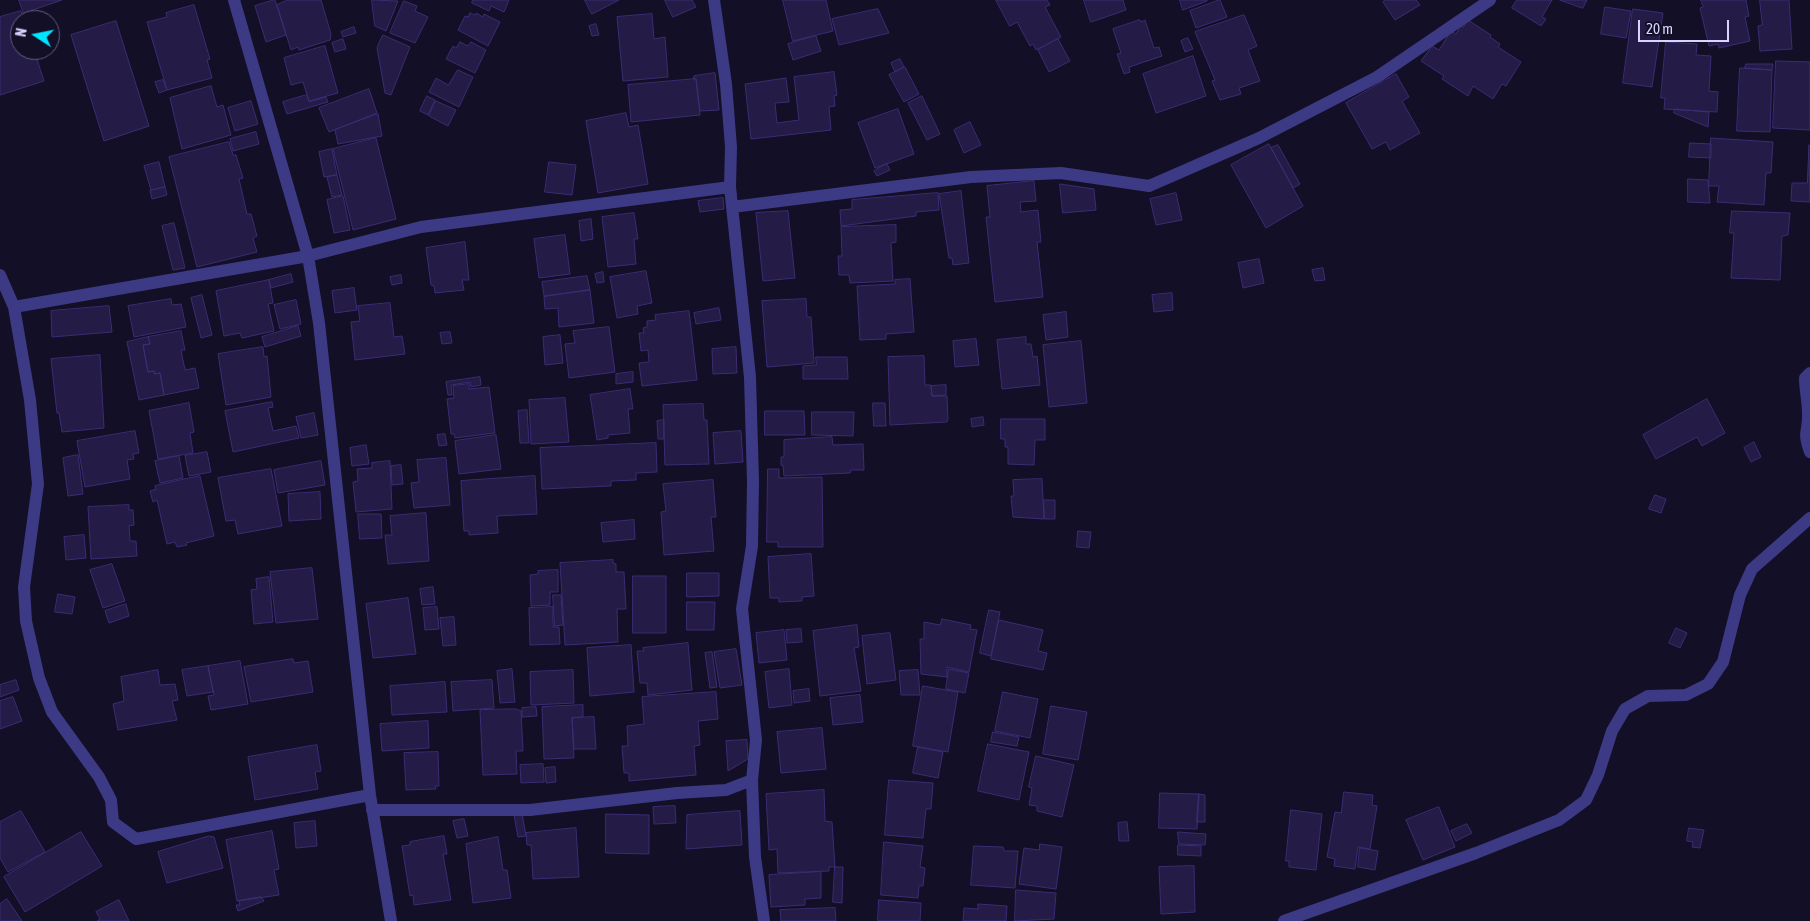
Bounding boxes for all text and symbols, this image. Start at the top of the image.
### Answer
north arrow [10,10,60,60]
scale bar [1640,10,1731,42]
text: 20 m [1646,20,1673,37]
text: N [13,27,30,38]

